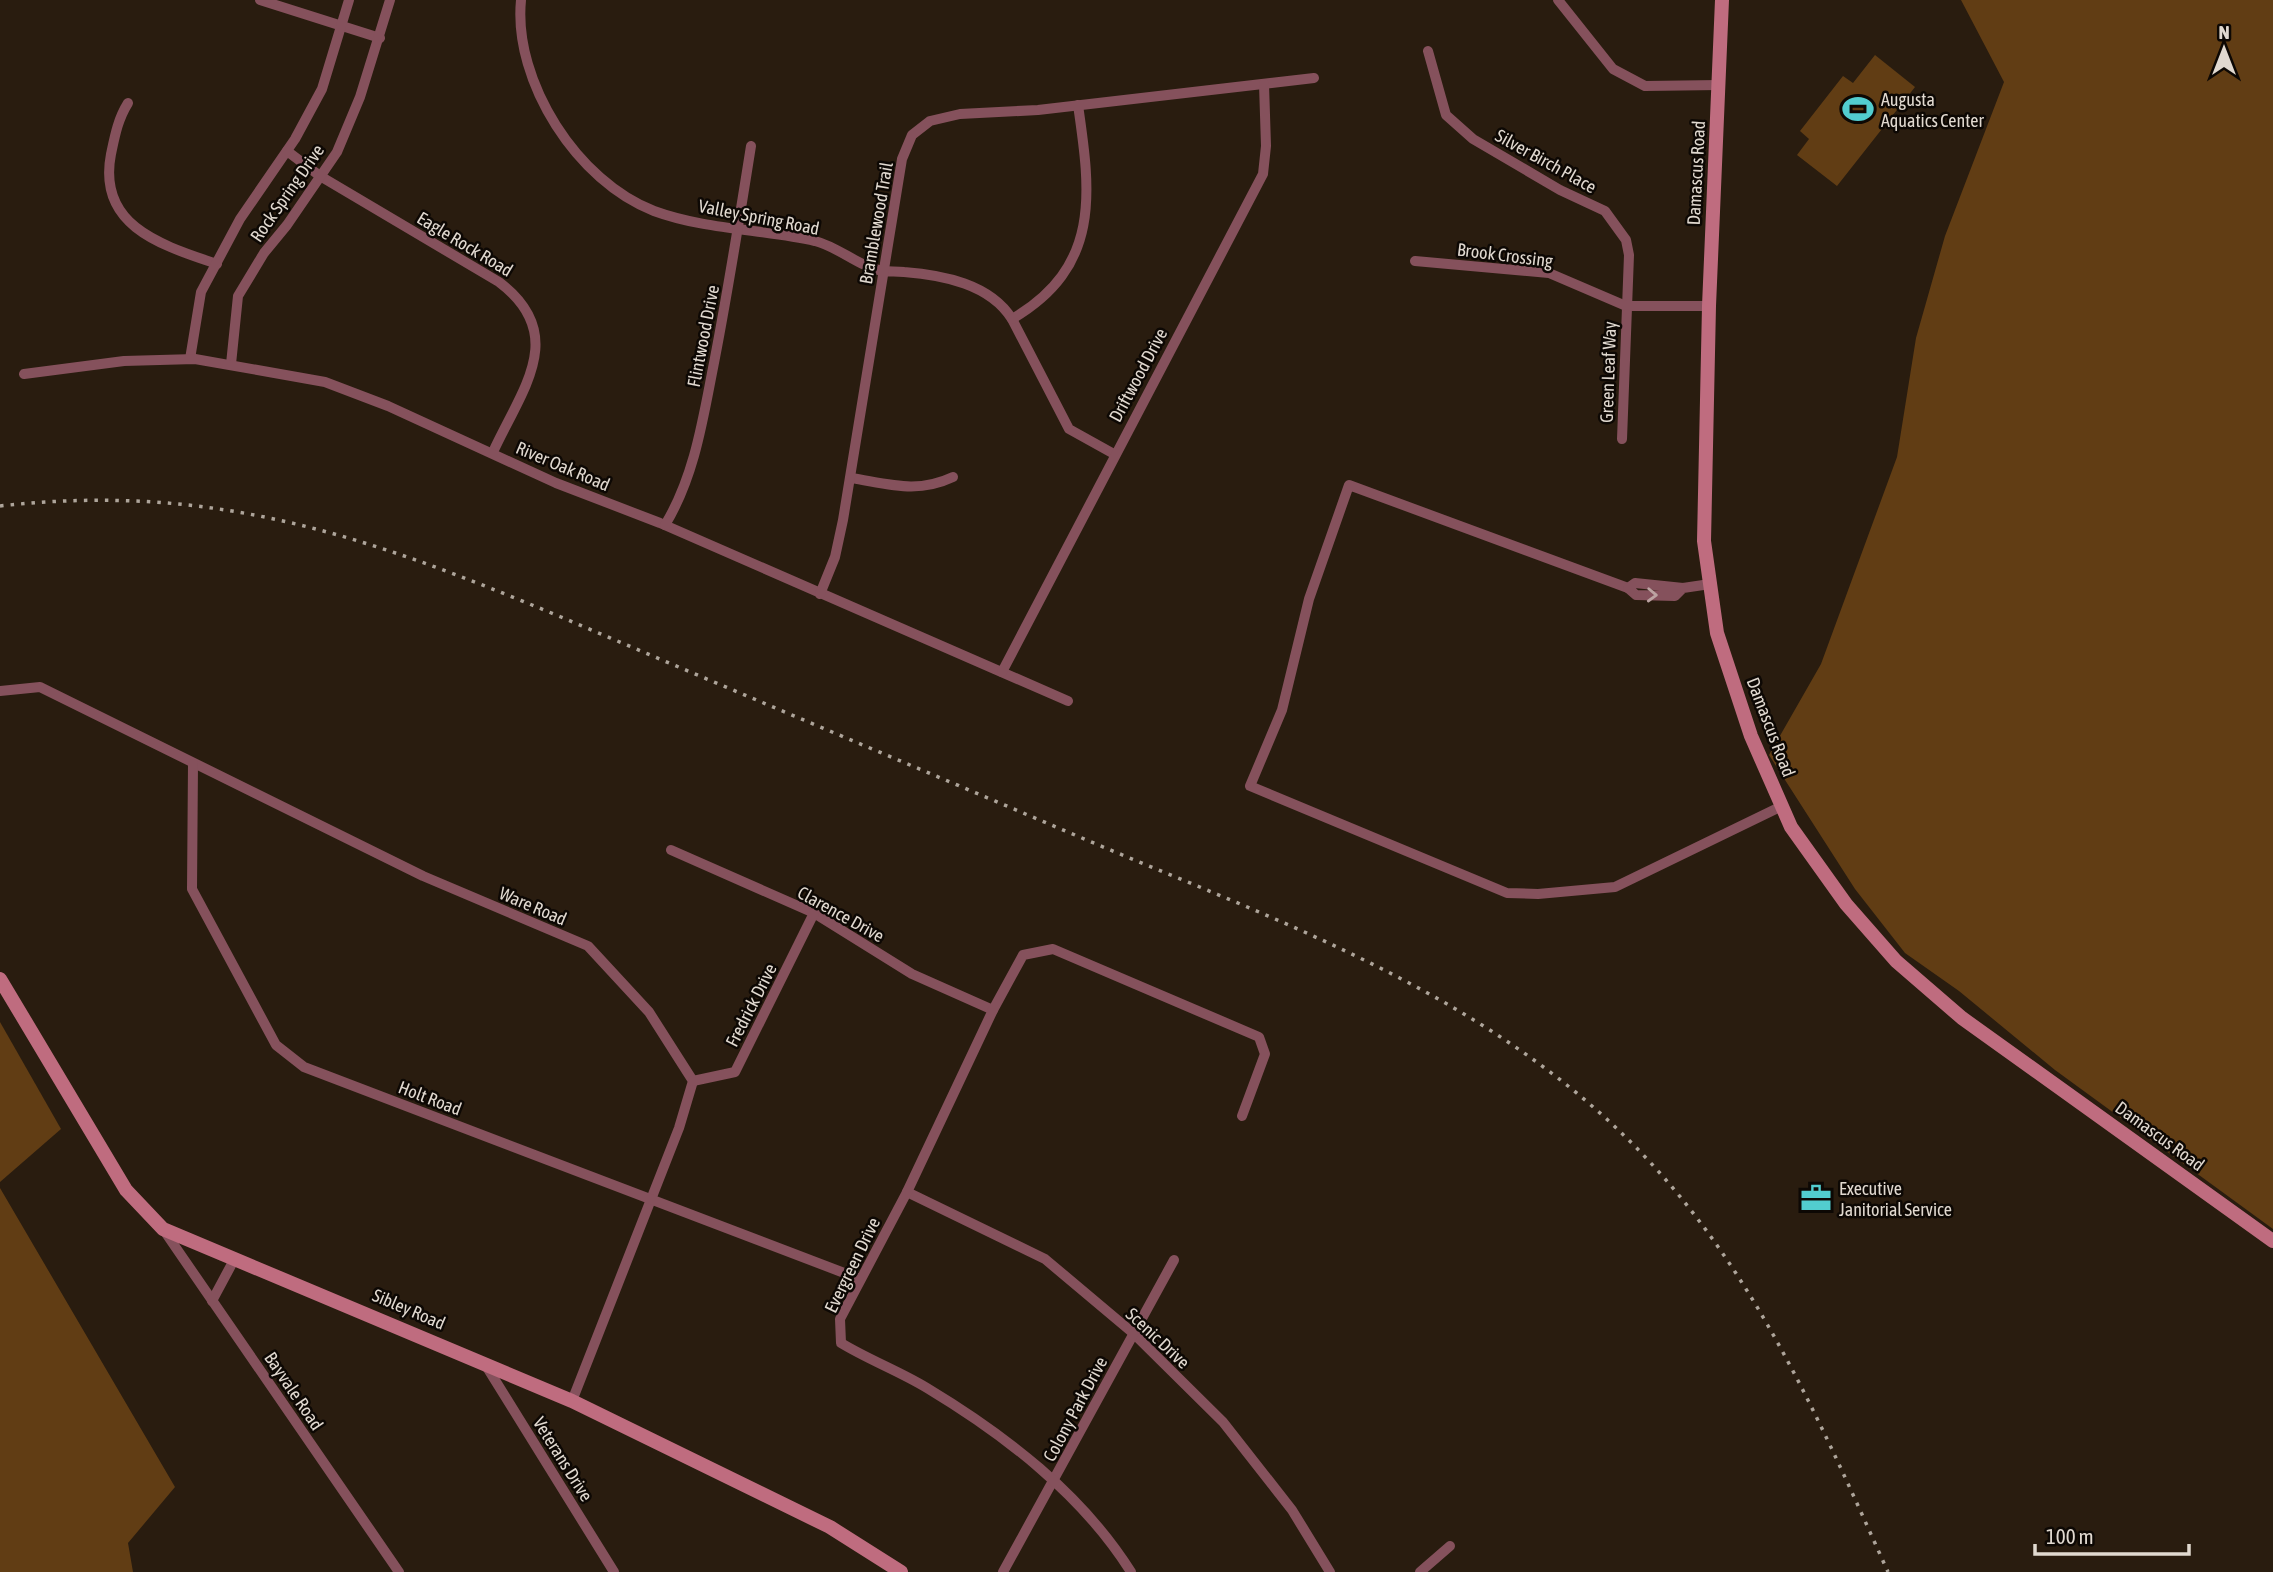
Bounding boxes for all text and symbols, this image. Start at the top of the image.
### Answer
north arrow [2189,14,2259,84]
text: N [2218,21,2230,43]
place label: Augusta Aquatics Center [1881,89,1984,131]
sports icon: Augusta Aquatics Center [1841,92,1875,126]
street label: Damascus Road [1683,120,1709,226]
street label: Silver Birch Place [1492,125,1600,197]
street label: Rock Spring Drive [246,140,328,246]
street label: Bramblewood Trail [855,160,897,286]
street label: Valley Spring Road [697,195,821,239]
street label: Eagle Rock Road [413,207,517,281]
street label: Brook Crossing [1456,239,1554,271]
street label: Flintwood Drive [683,283,723,389]
street label: Green Leaf Way [1596,321,1620,423]
street label: Driftwood Drive [1105,325,1171,425]
street label: River Oak Road [513,437,613,495]
one-way arrow [1647,588,1658,603]
street label: Damascus Road [1742,674,1800,780]
street label: Ware Road [496,882,570,930]
street label: Clarence Drive [794,882,888,946]
street label: Fredrick Drive [721,960,781,1050]
street label: Holt Road [396,1076,464,1120]
street label: Damascus Road [2111,1097,2209,1175]
place label: Executive Janitorial Service [1839,1178,1952,1220]
office icon: Executive Janitorial Service [1799,1181,1833,1215]
street label: Evergreen Drive [820,1214,884,1316]
street label: Sibley Road [369,1284,449,1334]
street label: Scenic Drive [1122,1303,1194,1373]
street label: Bayvale Road [260,1348,328,1434]
street label: Colony Park Drive [1039,1353,1111,1465]
street label: Veterans Drive [529,1413,597,1505]
scale bar [2035,1512,2189,1556]
text: 100 m [2046,1524,2094,1548]

